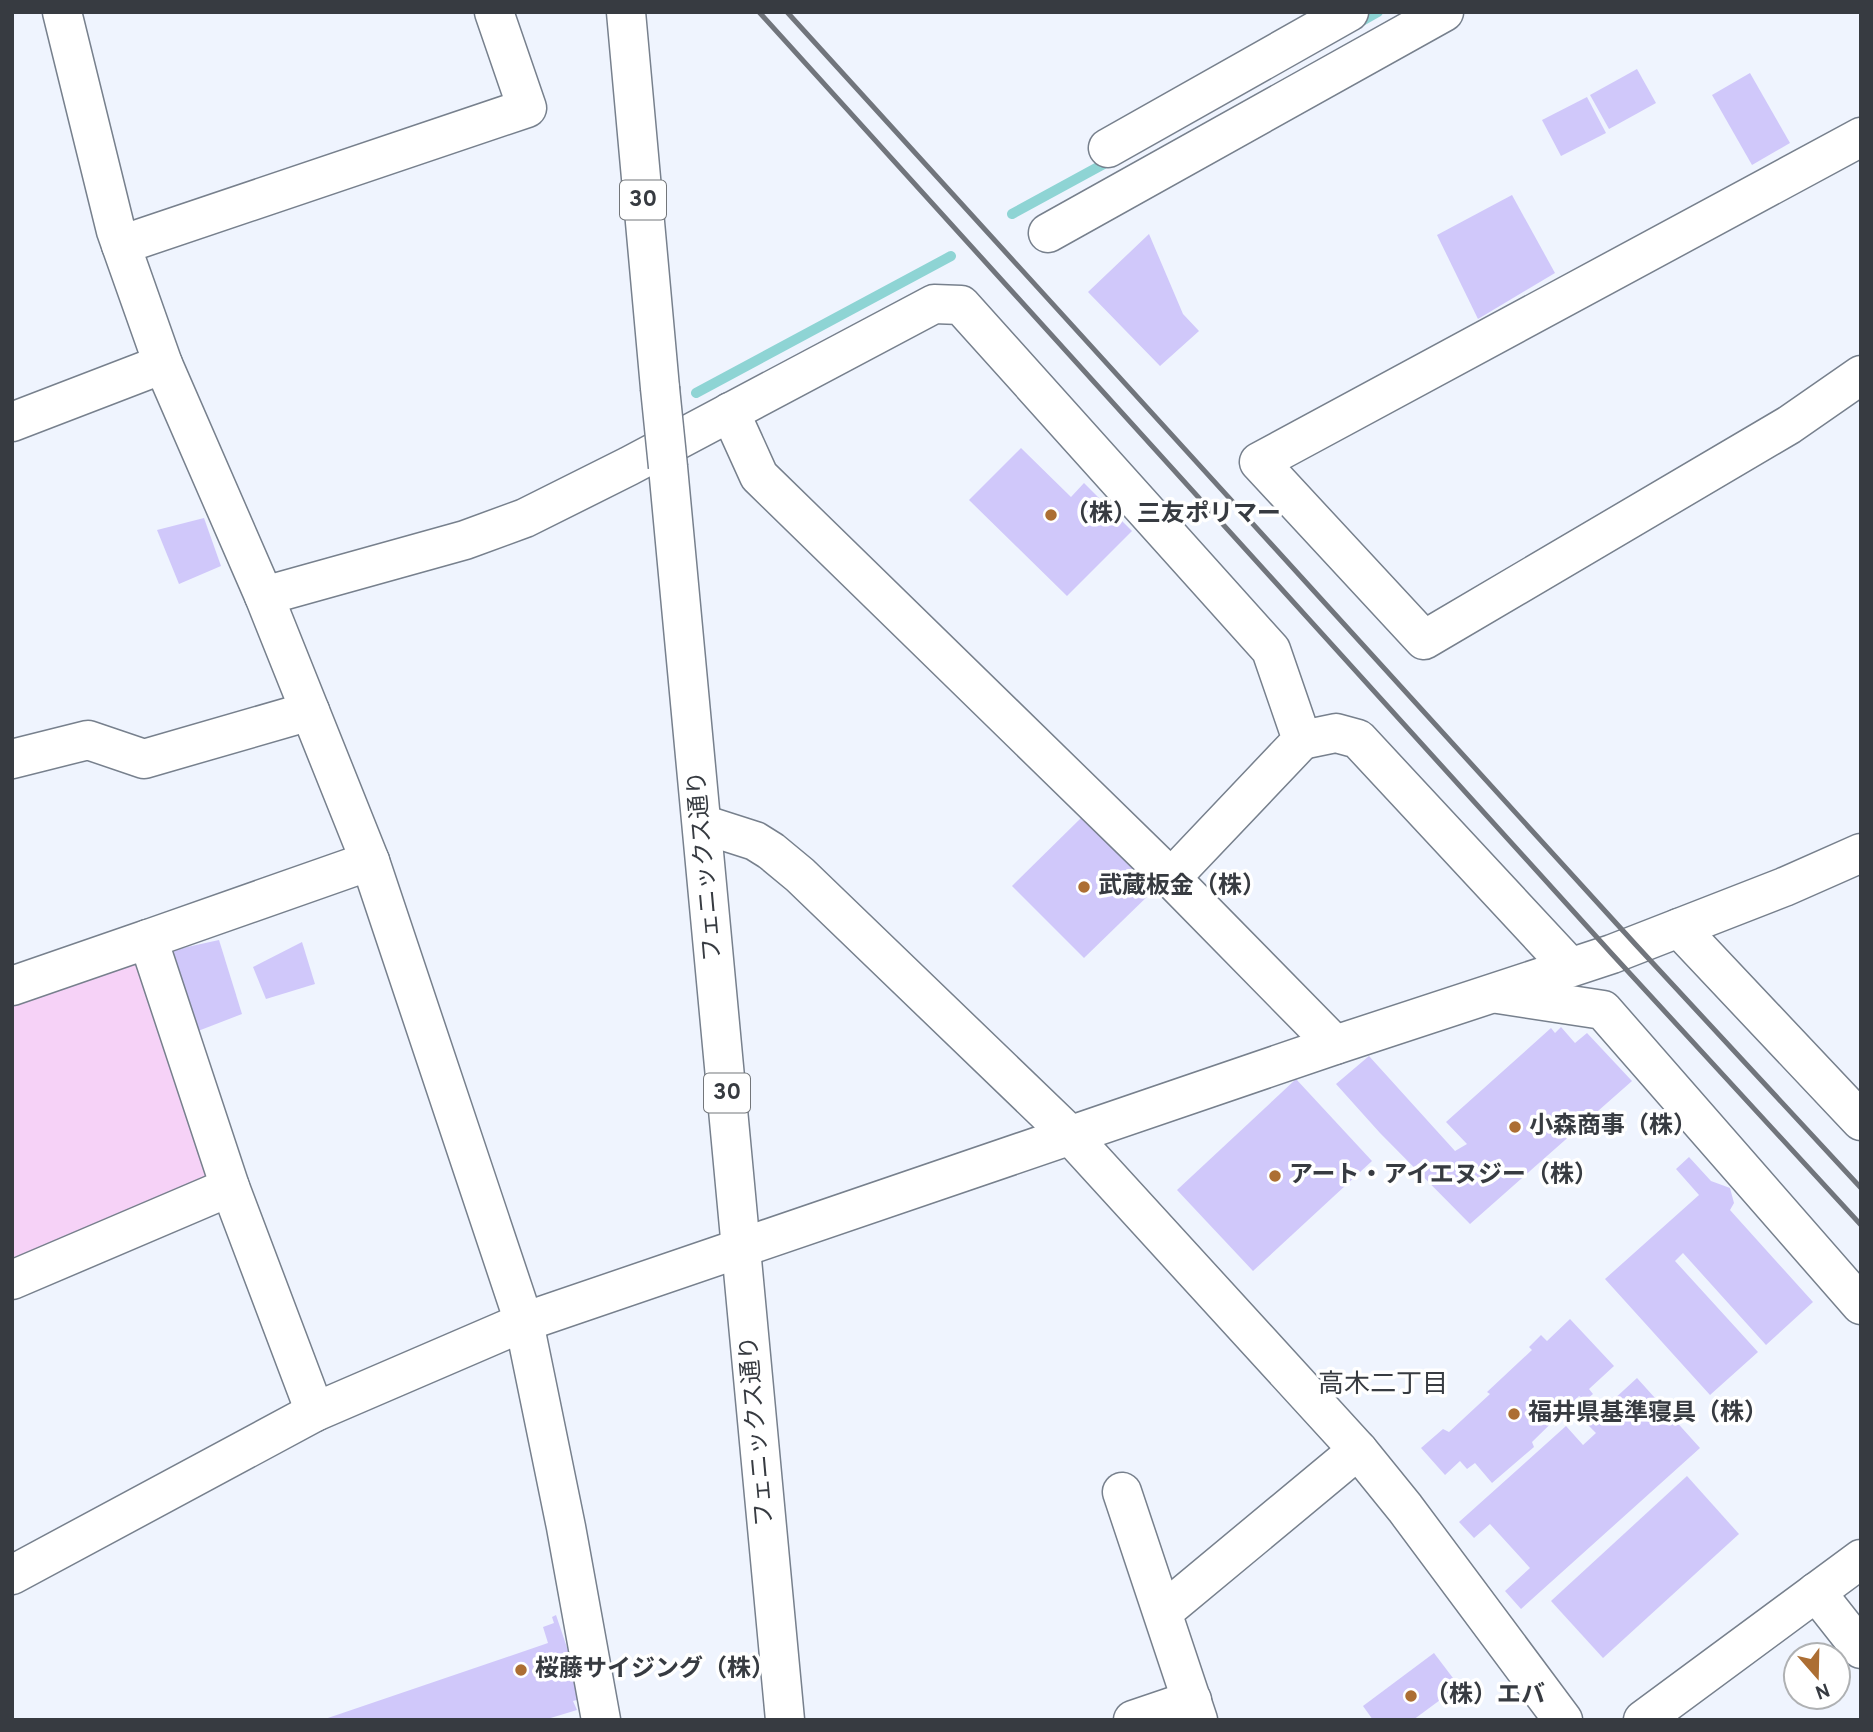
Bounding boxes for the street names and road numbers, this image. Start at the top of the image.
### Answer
road number: 30 [620,181,666,220]
street label: フェニックス通り [683,769,729,963]
road number: 30 [704,1074,750,1112]
street label: フェニックス通り [735,1334,781,1528]

